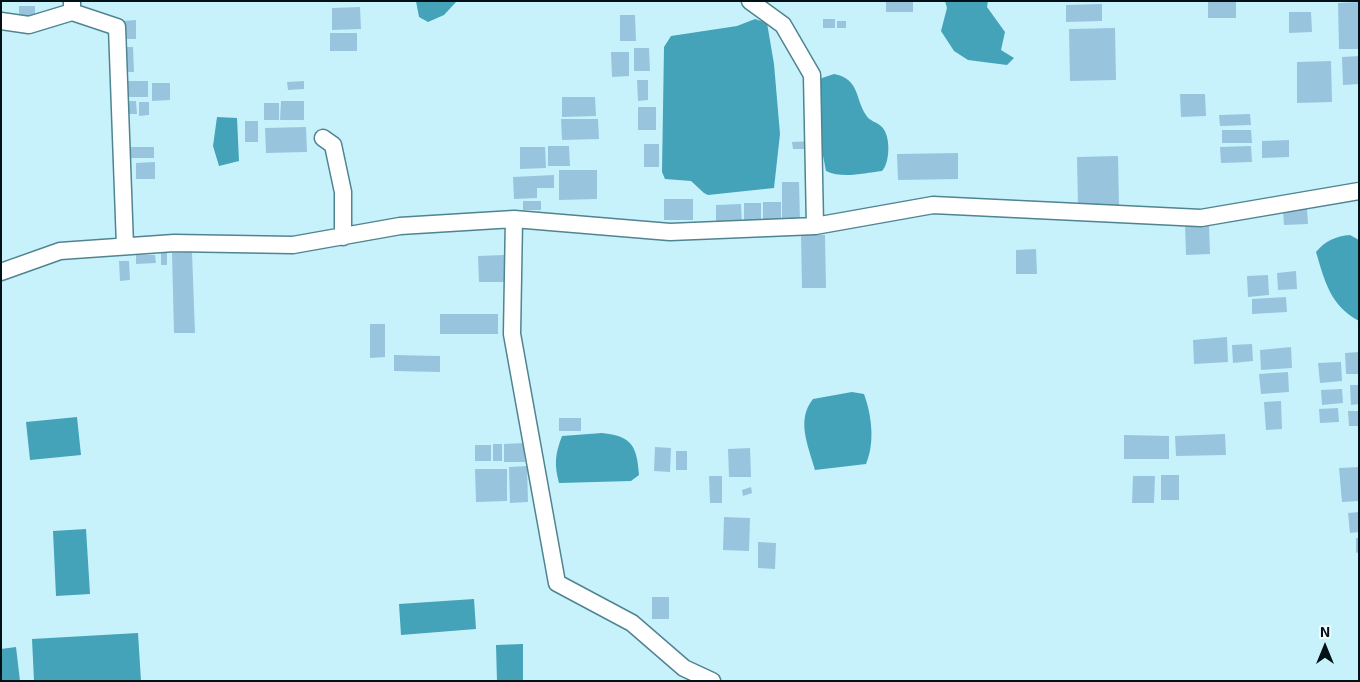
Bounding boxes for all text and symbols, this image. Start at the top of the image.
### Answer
north arrow [1300,622,1350,672]
text: N [1320,623,1330,640]

